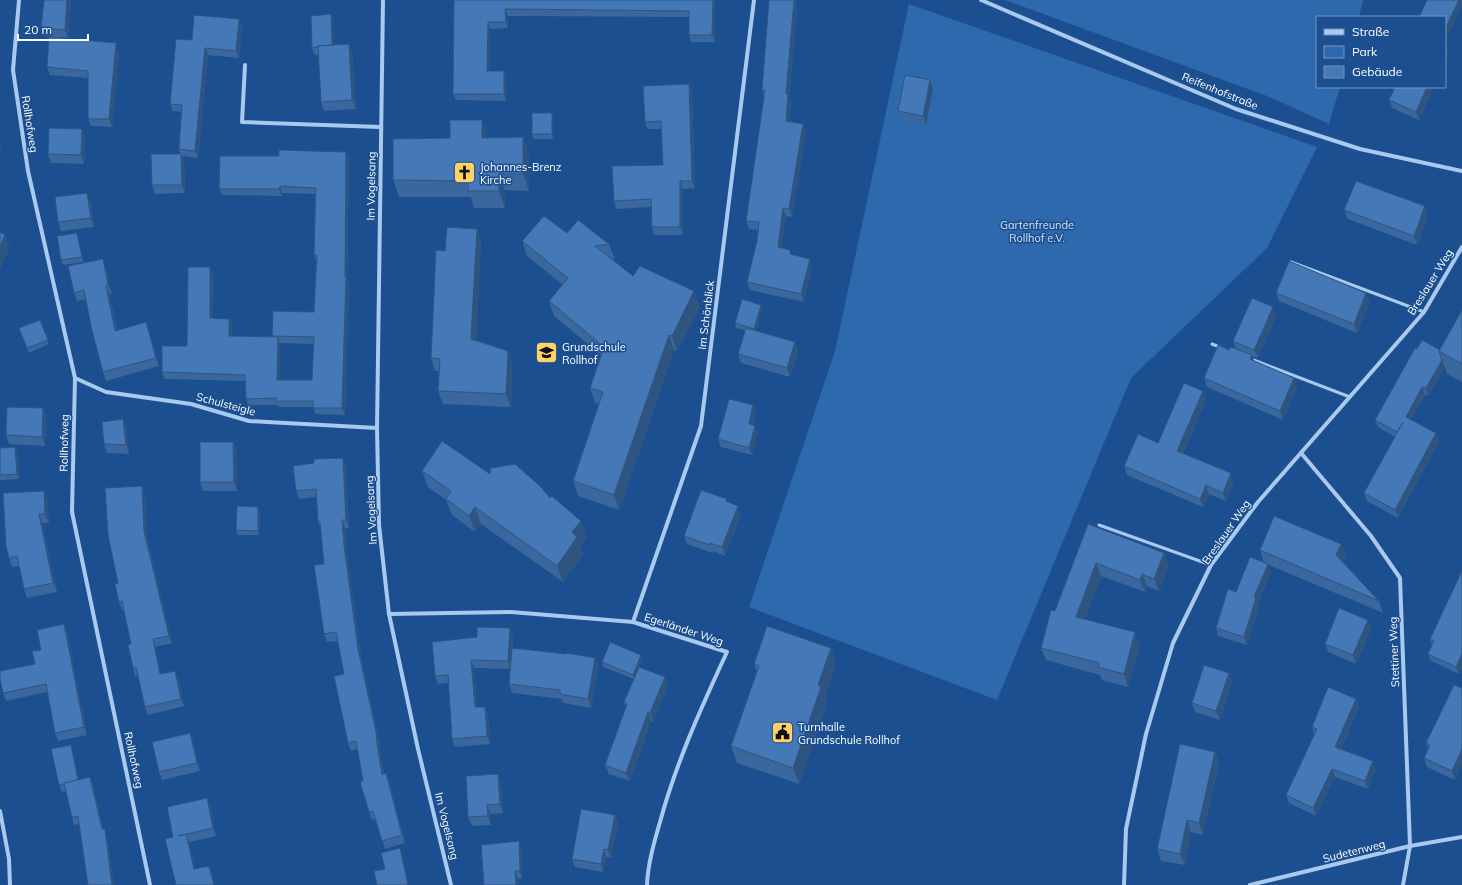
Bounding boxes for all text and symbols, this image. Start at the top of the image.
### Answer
scale bar [18,16,88,42]
legend [1316,16,1446,88]
text: 20 m [24,22,52,37]
text: Straße [1352,24,1389,39]
text: Park [1352,44,1378,59]
text: Gebäude [1352,64,1402,79]
street label: Reifenhofstraße [1180,69,1260,113]
street label: Rollhofweg [19,95,41,153]
street label: Im Vogelsang [363,151,379,221]
church icon: Johannes-Brenz Kirche [451,160,477,186]
place label: Johannes-Brenz Kirche [480,160,562,187]
park label: Gartenfreunde Rollhof e.V. [1000,218,1074,245]
street label: Breslauer Weg [1404,246,1456,318]
street label: Im Schönblick [695,279,717,350]
school or university icon: Grundschule Rollhof [533,340,559,366]
place label: Grundschule Rollhof [562,340,626,367]
street label: Schulsteigle [195,389,257,419]
street label: Rollhofweg [56,414,72,472]
street label: Im Vogelsang [362,475,380,545]
street label: Breslauer Weg [1199,497,1253,567]
street label: Egerländer Weg [643,610,725,648]
street label: Stettiner Weg [1386,617,1402,687]
public building icon: Turnhalle Grundschule Rollhof [769,720,795,746]
place label: Turnhalle Grundschule Rollhof [798,720,900,747]
street label: Rollhofweg [121,730,147,790]
street label: Im Vogelsang [432,791,462,861]
street label: Sudetenweg [1321,836,1387,866]

